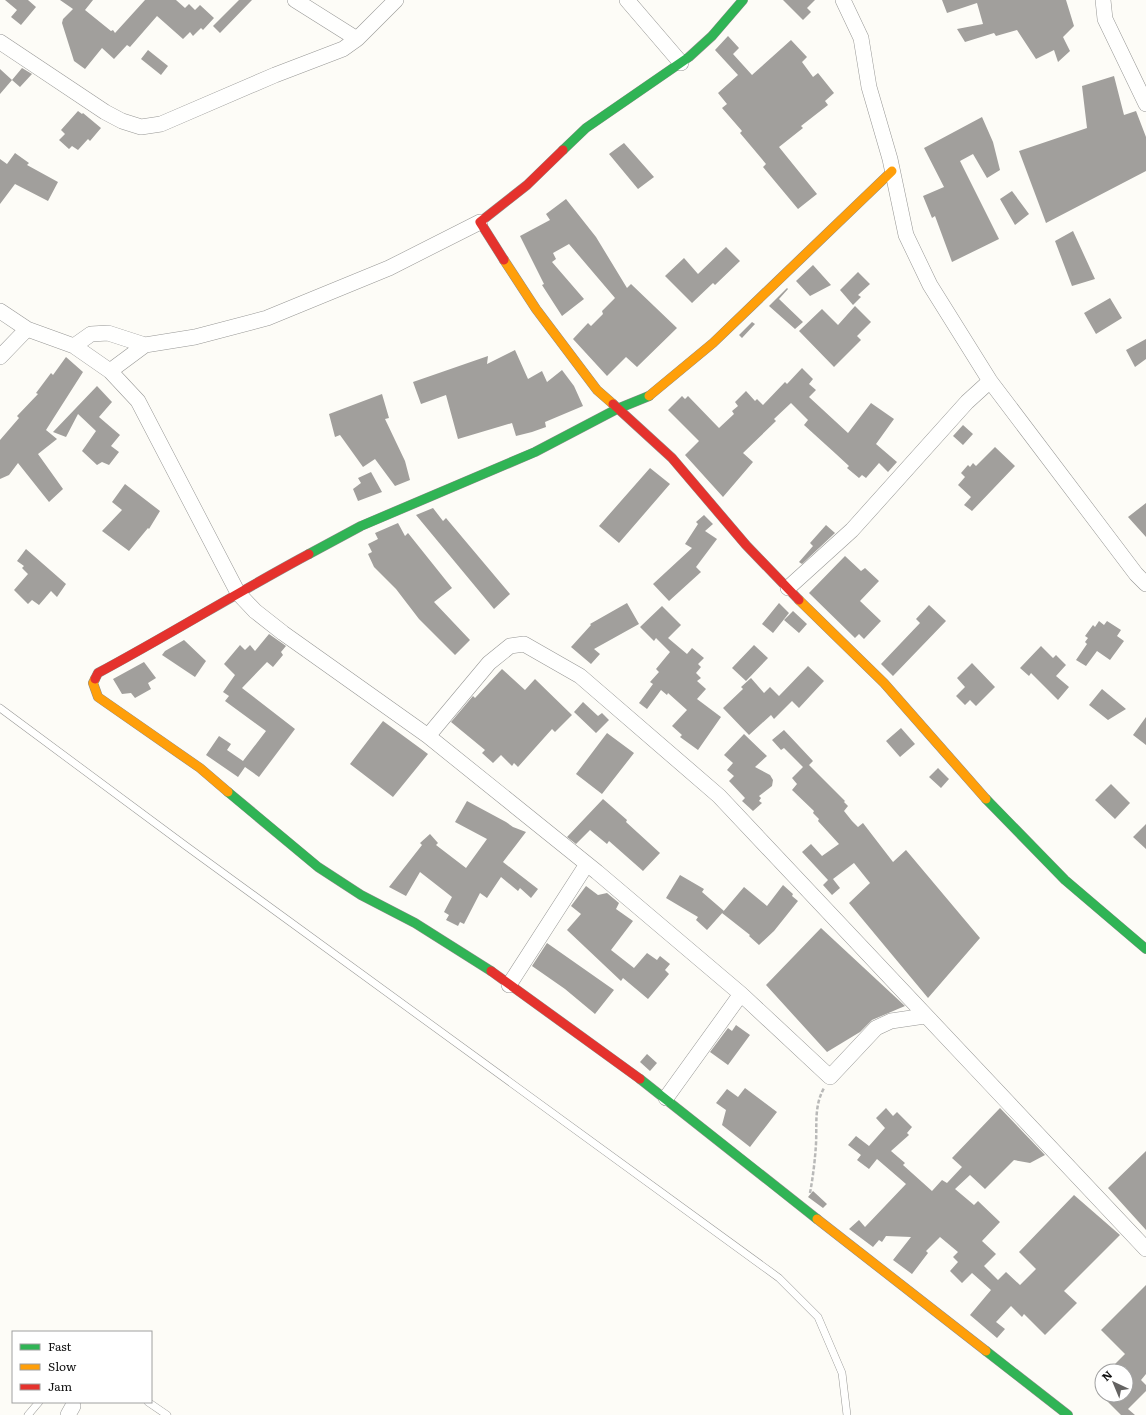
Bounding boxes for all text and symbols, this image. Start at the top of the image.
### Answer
legend [12,1331,152,1403]
text: Fast [48,1337,72,1355]
text: Slow [48,1357,77,1375]
north arrow [1094,1363,1134,1403]
text: N [1097,1366,1115,1384]
text: Jam [48,1377,73,1395]

